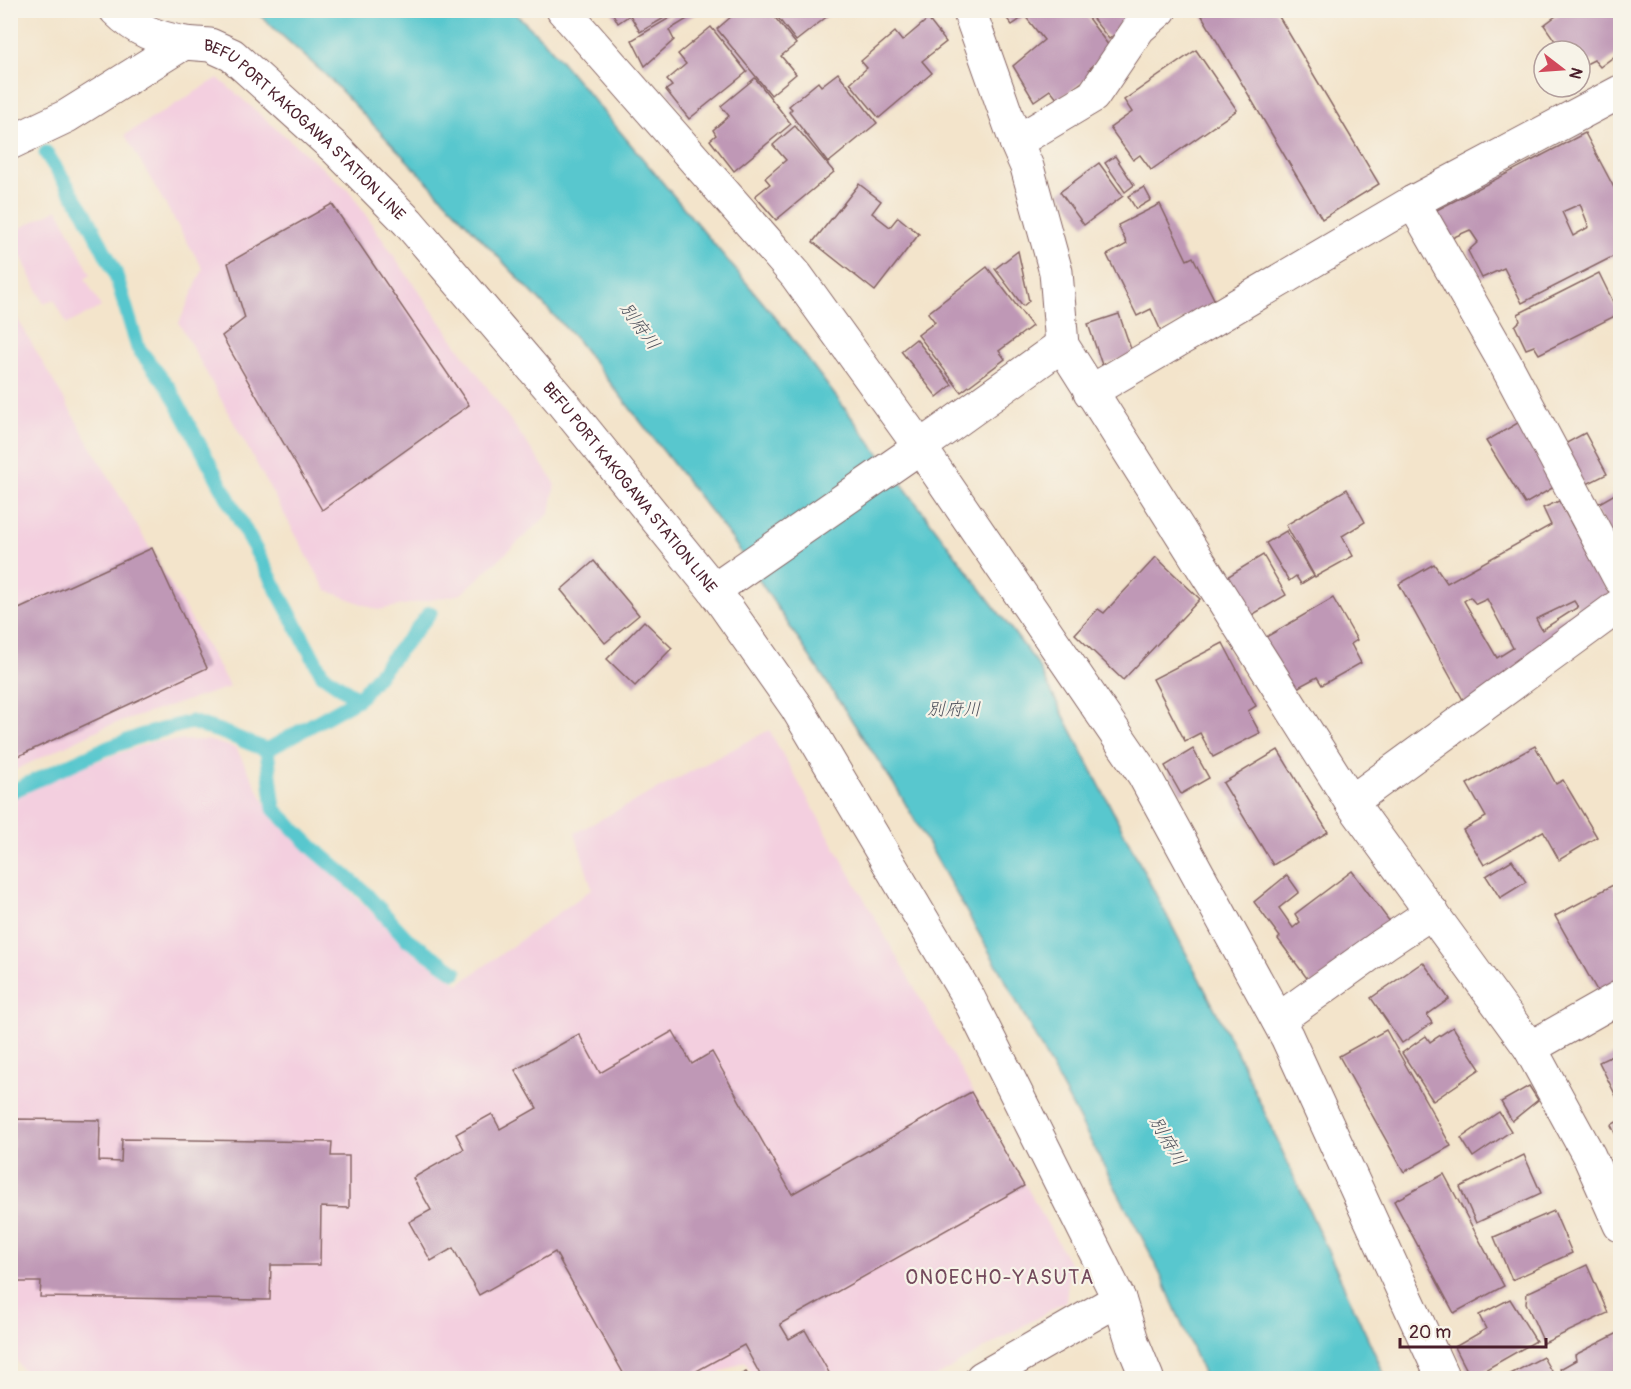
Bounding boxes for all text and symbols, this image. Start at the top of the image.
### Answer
street label: BEFU PORT KAKOGAWA STATION LINE [203,36,409,225]
north arrow [1532,39,1592,99]
text: N [1564,65,1587,81]
water label: 別府川 [614,298,665,355]
street label: BEFU PORT KAKOGAWA STATION LINE [538,378,721,597]
water label: 別府川 [927,698,981,721]
water label: 別府川 [1144,1112,1191,1170]
district label: ONOECHO-YASUTA [905,1265,1095,1290]
scale bar [1400,1311,1546,1349]
text: 20 m [1409,1321,1451,1344]

